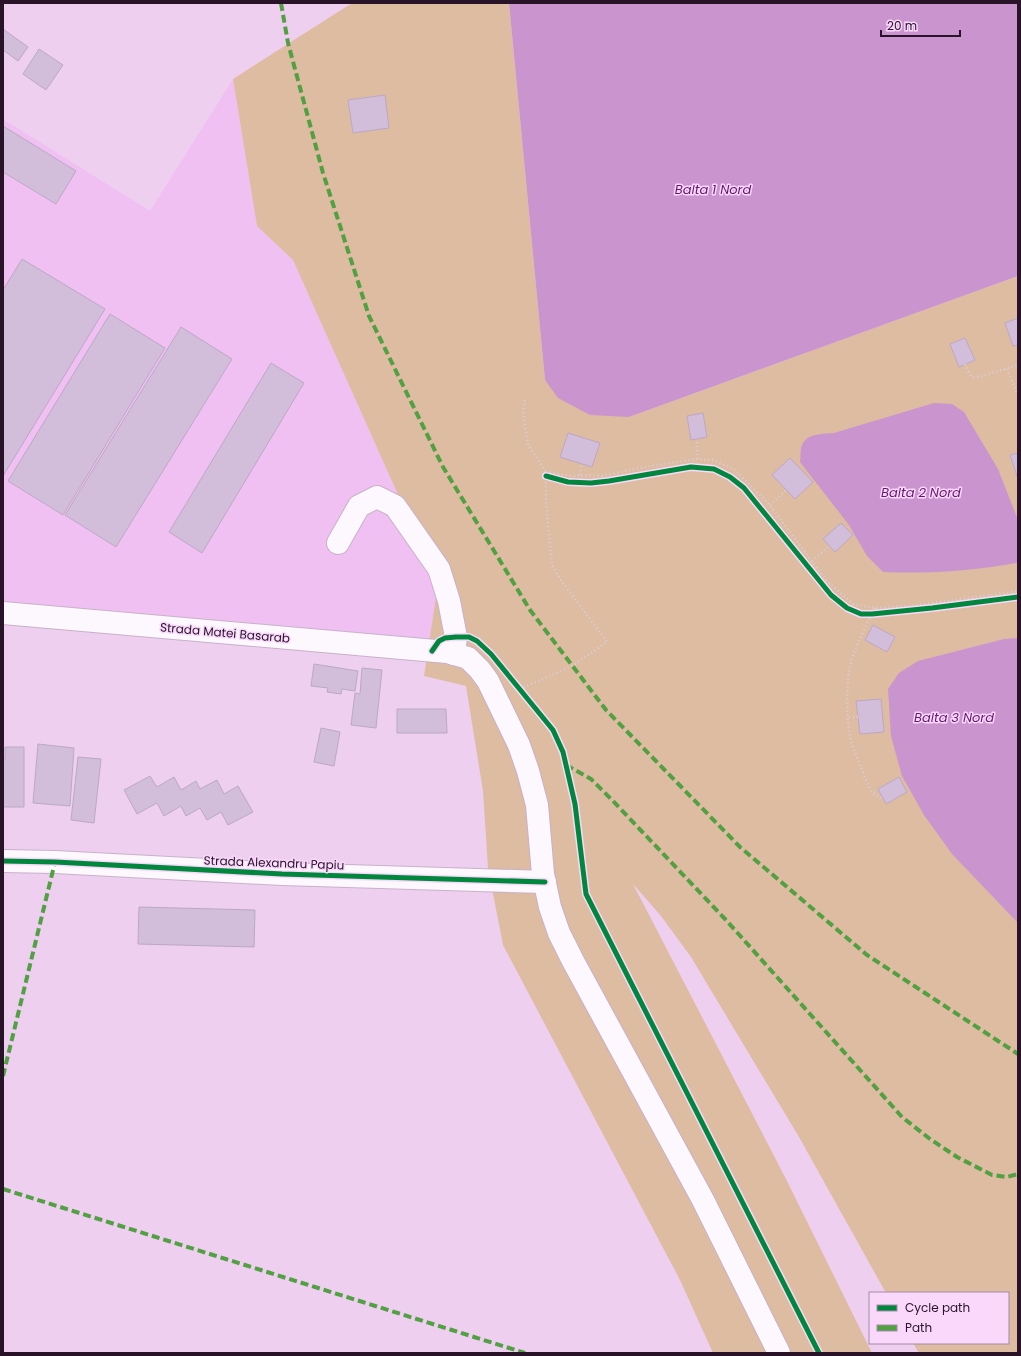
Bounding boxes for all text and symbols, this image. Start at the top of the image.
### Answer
scale bar [881,12,960,38]
text: 20 m [887,17,917,34]
water label: Balta 1 Nord [675,180,751,199]
water label: Balta 2 Nord [881,483,961,502]
street label: Strada Matei Basarab [159,618,291,647]
water label: Balta 3 Nord [914,708,994,727]
street label: Strada Alexandru Papiu [203,852,345,873]
legend [869,1292,1009,1344]
text: Cycle path [905,1299,970,1316]
text: Path [905,1319,932,1336]

